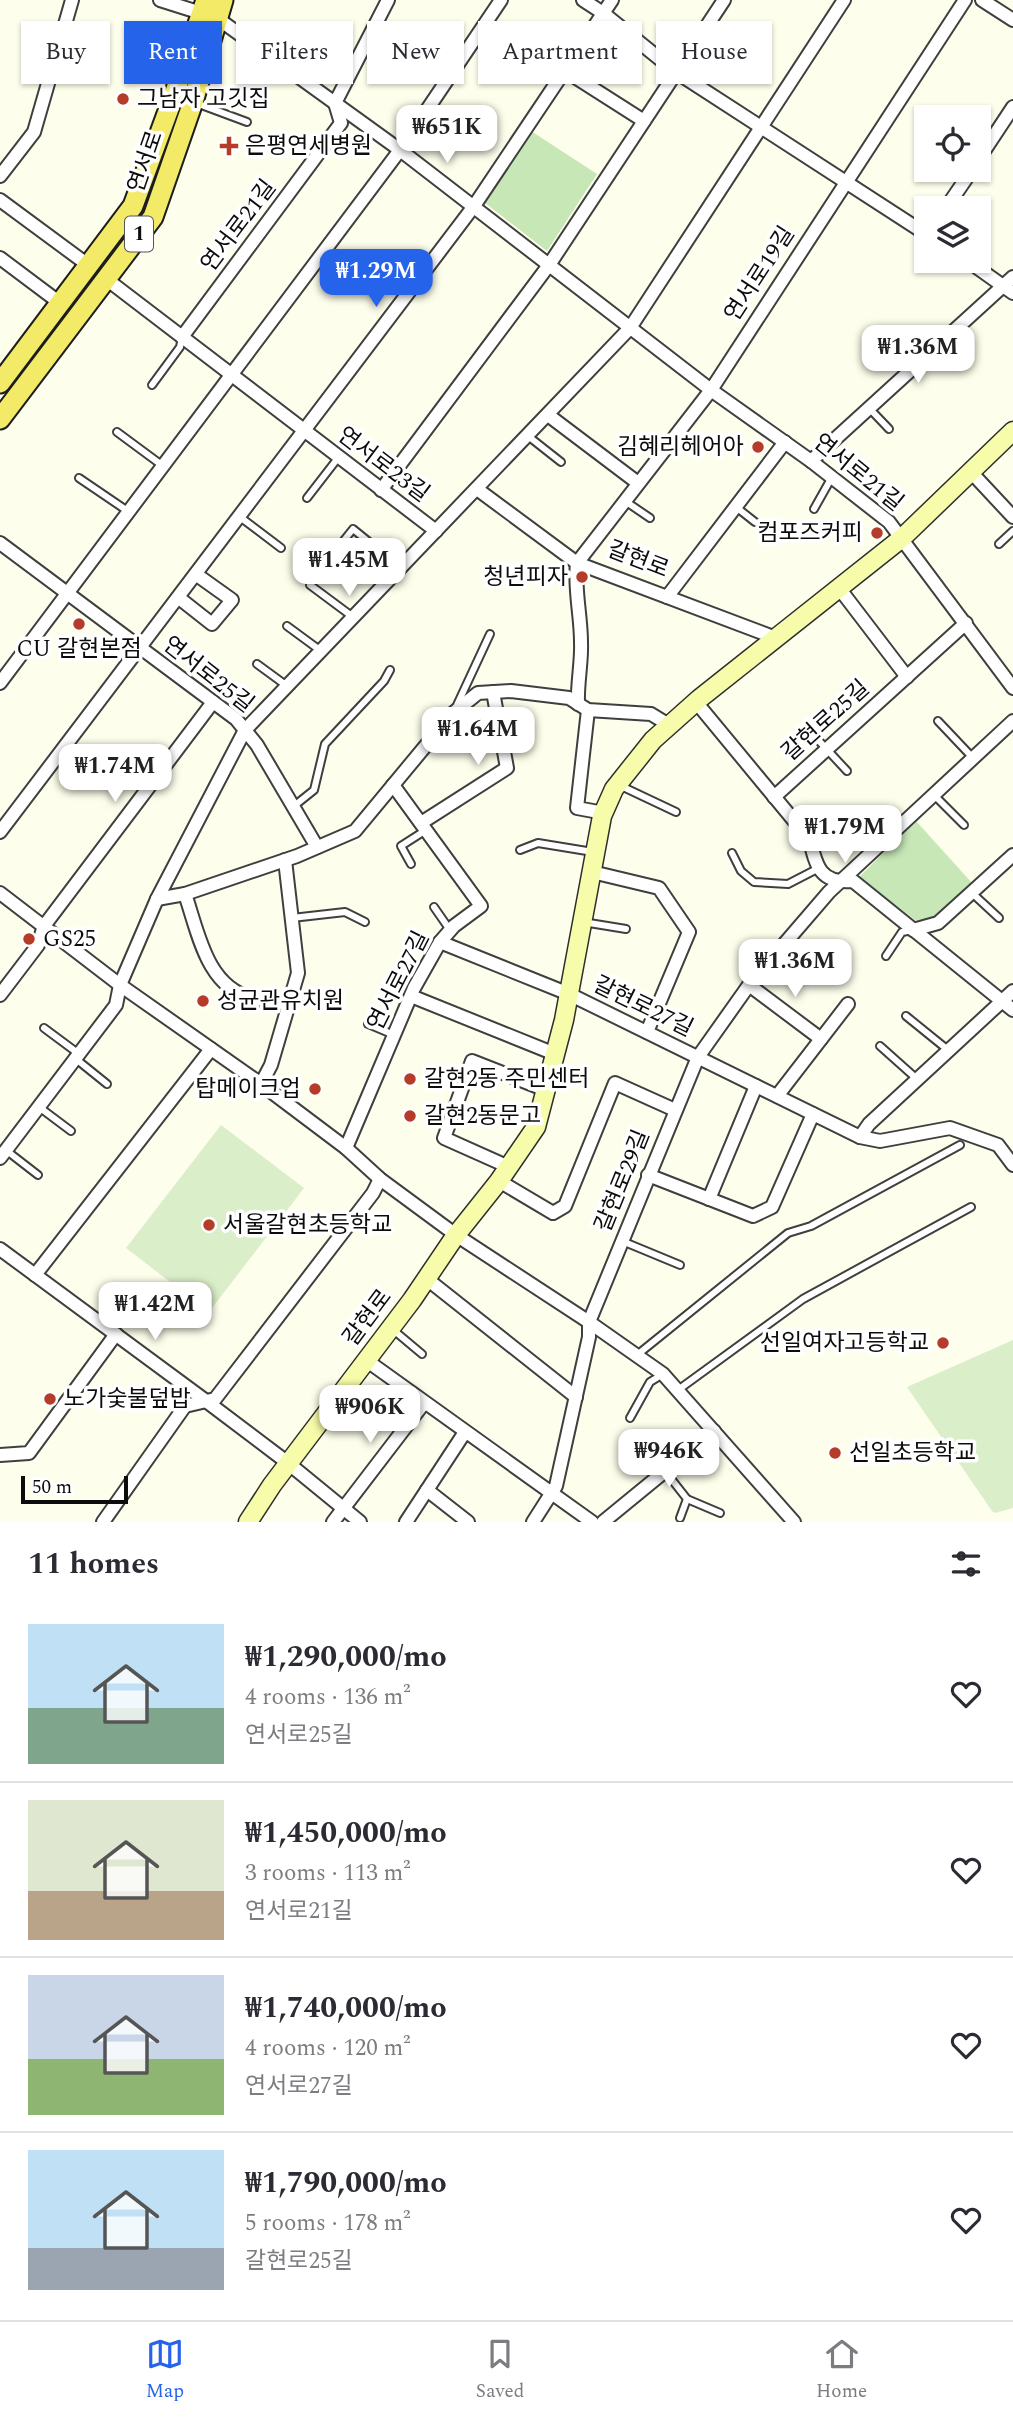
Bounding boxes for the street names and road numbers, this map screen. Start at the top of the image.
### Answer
street label: 연서로 [119,126,173,198]
street label: 연서로21길 [193,172,285,280]
road number: 1 [125,216,153,252]
street label: 연서로19길 [716,219,804,329]
street label: 연서로23길 [329,419,437,511]
street label: 연서로21길 [805,426,911,520]
street label: 갈현로 [602,532,674,588]
street label: 연서로25길 [155,628,261,722]
street label: 갈현로25길 [774,672,878,770]
street label: 연서로27길 [359,925,439,1037]
street label: 갈현로27길 [587,968,699,1046]
street label: 갈현로29길 [587,1125,659,1237]
street label: 갈현로 [335,1282,401,1354]

